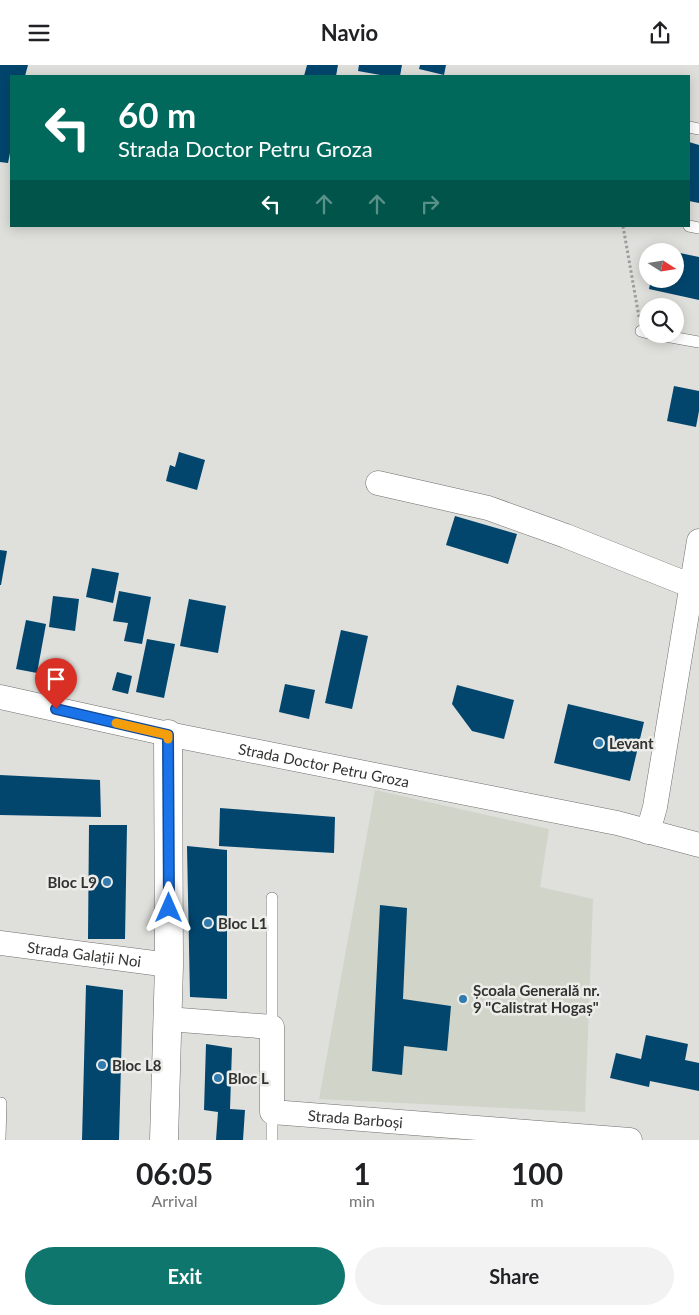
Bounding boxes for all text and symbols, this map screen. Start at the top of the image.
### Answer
icon: menu [25,19,53,47]
text: Navio [321,19,378,46]
icon: share [646,19,674,47]
text: 60 m [118,93,196,135]
icon: left [35,95,100,160]
text: Strada Doctor Petru Groza [118,135,373,162]
icon: left [257,190,285,218]
icon: ahead [310,190,338,218]
icon: ahead [363,190,391,218]
icon: right [416,190,444,218]
north arrow [639,243,684,287]
map controls [639,243,684,343]
button: search [639,298,684,343]
pin [35,658,77,709]
icon: arrive [42,665,70,693]
place label: Levant [609,734,654,752]
marker: Levant [593,737,605,749]
street label: Strada Doctor Petru Groza [237,739,411,791]
place label: Bloc L9 [48,873,97,891]
marker: Bloc L9 [101,876,113,888]
position arrow [142,881,194,933]
place label: Bloc L1 [218,914,267,932]
marker: Bloc L1 [202,917,214,929]
street label: Strada Galații Noi [26,938,142,970]
place label: Școala Generală nr. 9 "Calistrat Hogaș" [473,981,600,1016]
marker: Școala Generală nr. 9 "Calistrat Hogaș" [457,993,469,1005]
place label: Bloc L8 [112,1056,162,1074]
marker: Bloc L8 [96,1059,108,1071]
place label: Bloc L [228,1069,269,1087]
marker: Bloc L [212,1072,224,1084]
street label: Strada Barboși [307,1106,404,1131]
text: 06:05 [136,1155,213,1191]
text: 1 [353,1155,371,1191]
text: 100 [511,1155,563,1191]
text: Arrival [151,1191,198,1210]
text: min [349,1191,375,1210]
text: m [530,1191,544,1210]
button: Exit [25,1247,345,1305]
button: Share [355,1247,674,1305]

